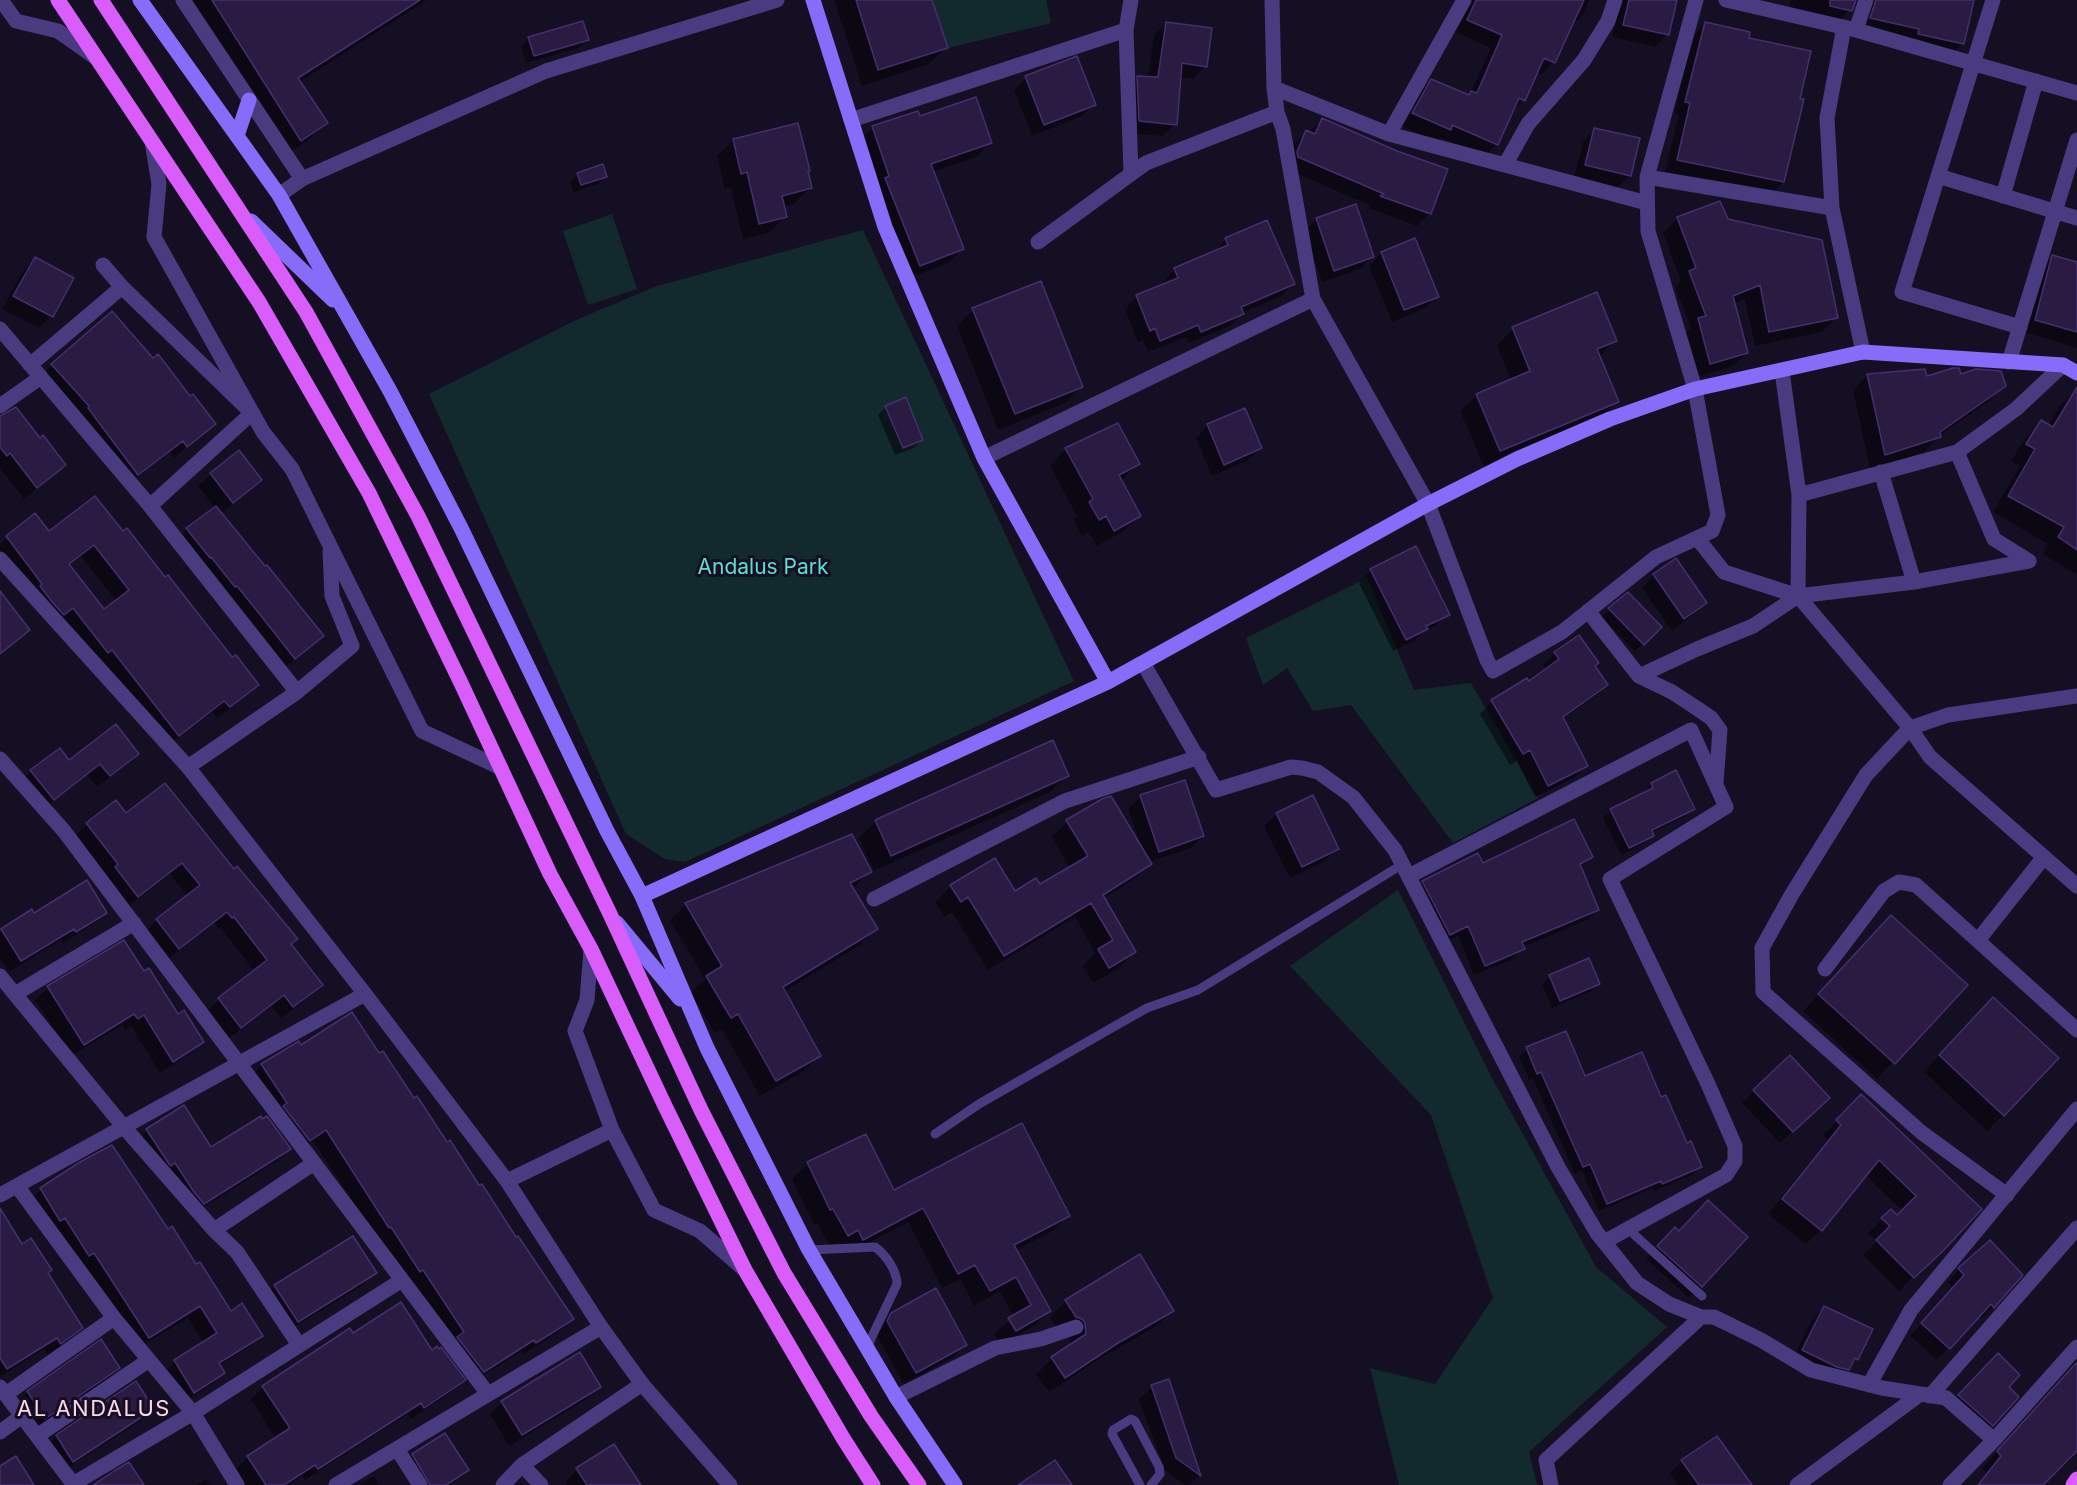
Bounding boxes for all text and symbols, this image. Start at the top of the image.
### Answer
park label: Andalus Park [697,555,829,581]
district label: AL ANDALUS [17,1396,171,1422]

